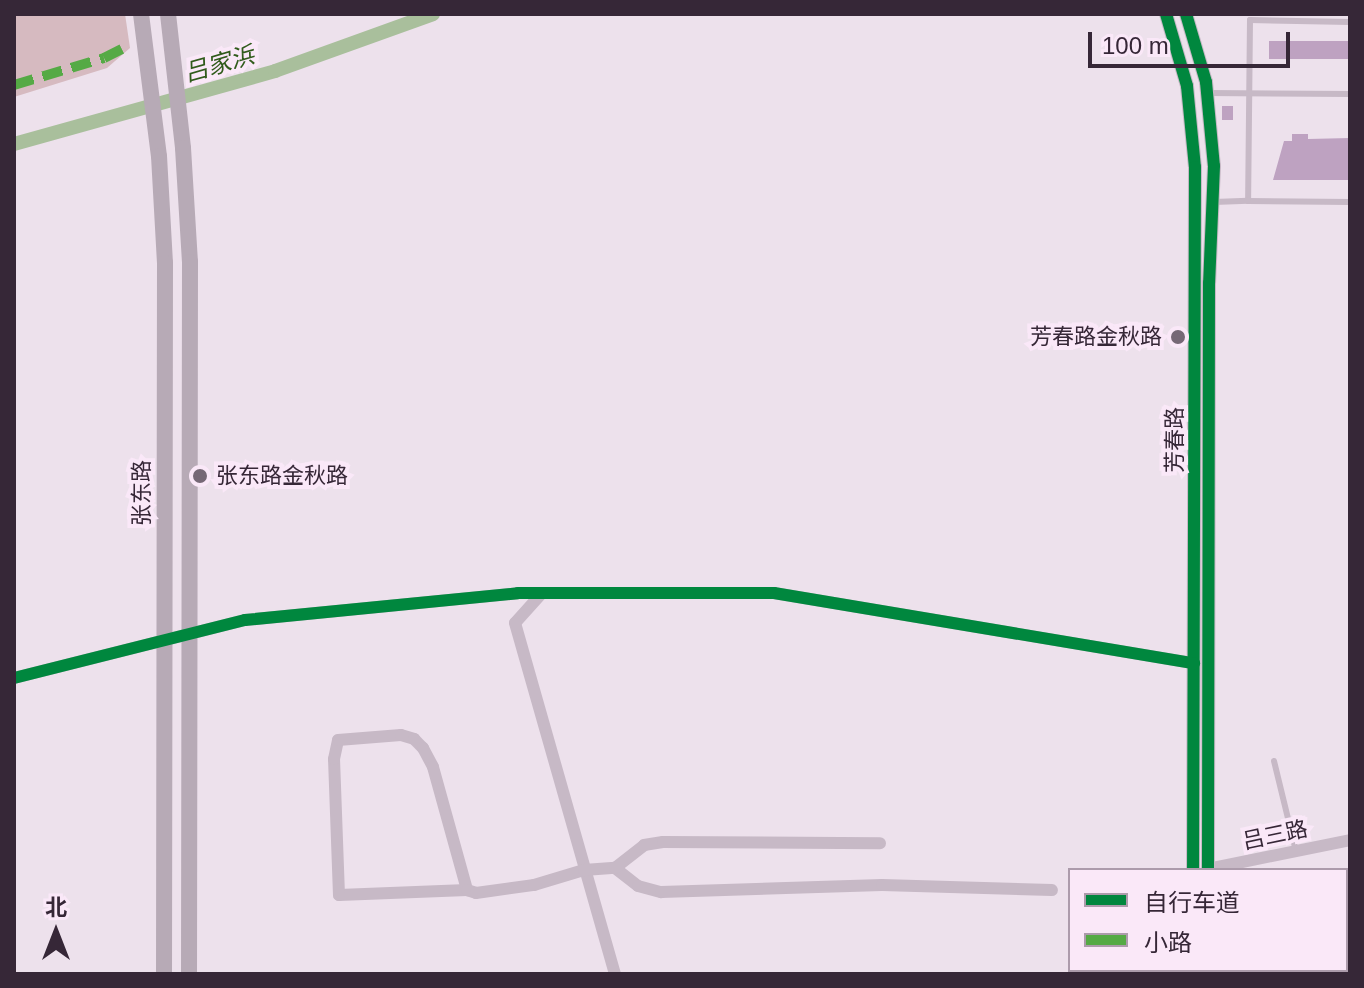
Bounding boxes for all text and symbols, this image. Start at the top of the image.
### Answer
scale bar [1092,16,1294,66]
text: 100 m [1102,32,1169,59]
water label: 吕家浜 [180,40,258,88]
place label: 芳春路金秋路 [1030,324,1162,350]
marker: 芳春路金秋路 [1169,328,1187,346]
street label: 芳春路 [1162,407,1188,473]
street label: 张东路 [129,460,155,526]
place label: 张东路金秋路 [216,463,348,489]
marker: 张东路金秋路 [191,467,209,485]
street label: 吕三路 [1240,815,1310,855]
legend [1068,868,1348,972]
text: 自行车道 [1144,889,1240,916]
north arrow [16,892,96,972]
text: 北 [45,895,67,920]
text: 小路 [1144,929,1192,956]

